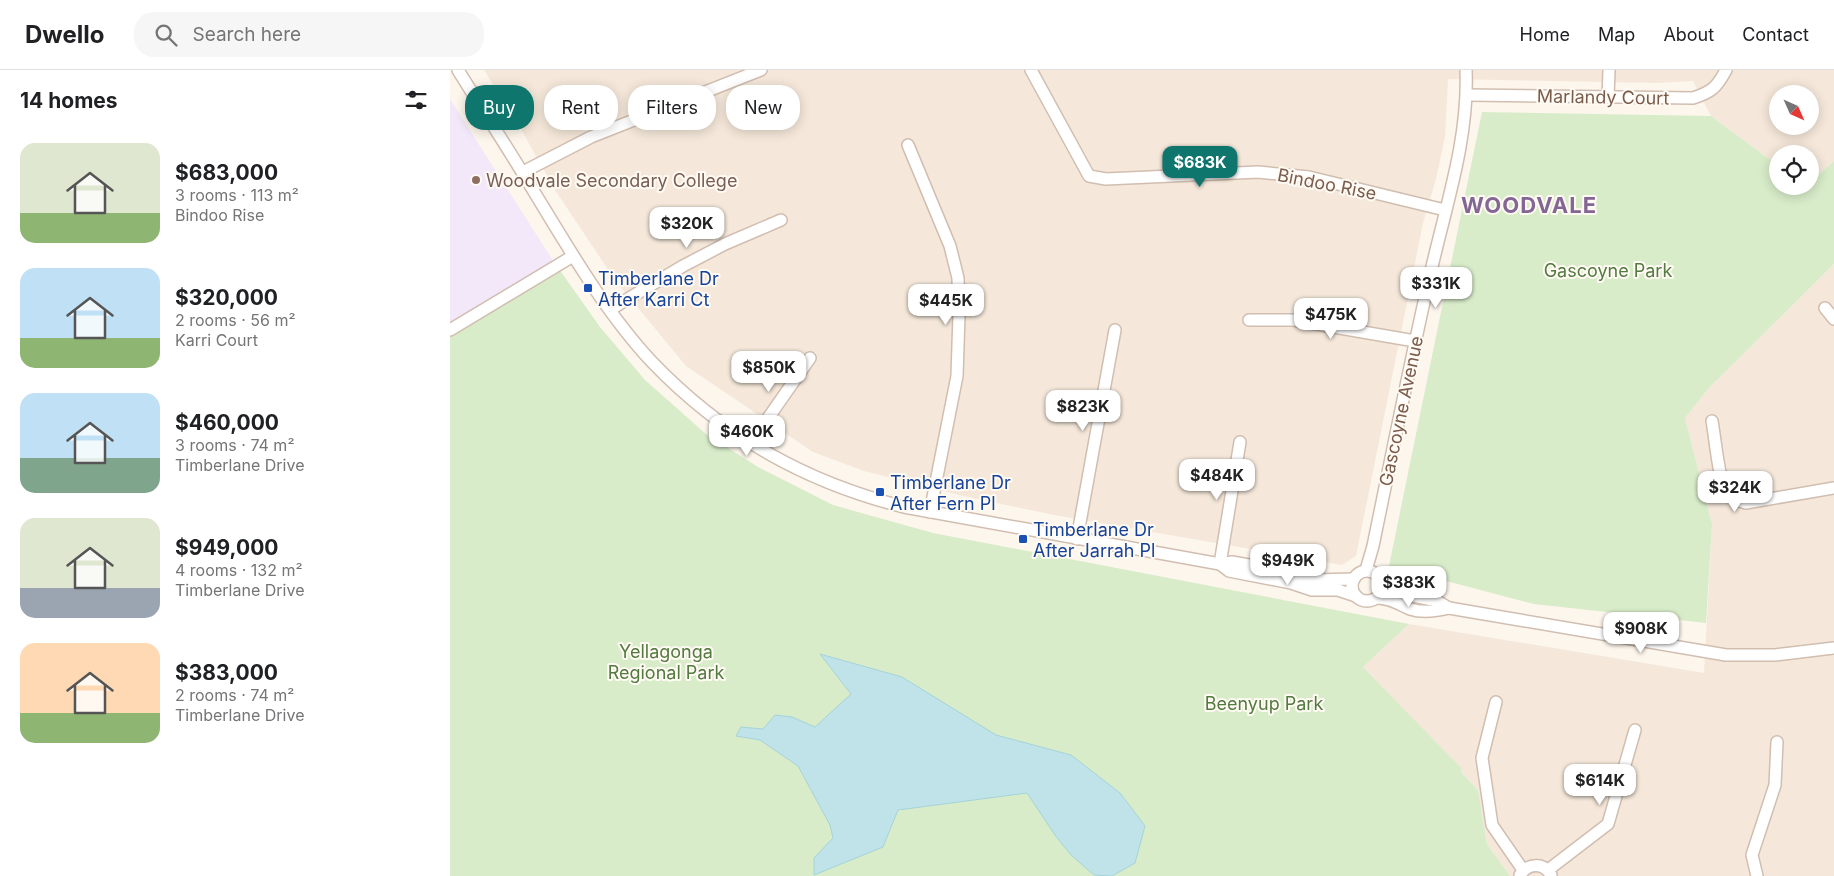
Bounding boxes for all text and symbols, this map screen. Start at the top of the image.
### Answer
search box [134,12,484,57]
text: Dwello [25,20,104,49]
icon: search [152,21,180,49]
text: Search here [192,23,301,46]
text: Home [1520,24,1570,45]
text: Map [1598,24,1635,45]
text: About [1663,24,1714,45]
text: Contact [1742,24,1809,45]
chip: Buy [465,85,534,130]
chip: Rent [544,85,618,130]
chip: Filters [628,85,716,130]
chip: New [726,85,800,130]
street label: Marlandy Court [1537,85,1669,109]
north arrow [1769,85,1819,135]
map controls [1769,85,1819,195]
icon: filters [402,86,430,114]
text: 14 homes [20,88,118,113]
button: locate [1769,145,1819,195]
pin: $683K [1165,146,1235,188]
text: $683K [1173,152,1227,172]
text: $683,000 [175,160,278,185]
icon: home [60,163,120,223]
street label: Bindoo Rise [1276,164,1378,204]
place label: Woodvale Secondary College [486,170,737,191]
marker: Woodvale Secondary College [470,174,482,186]
text: 3 rooms · 113 m² [175,185,299,205]
district label: WOODVALE [1461,192,1597,218]
text: Bindoo Rise [175,205,264,225]
pin: $320K [652,206,722,249]
text: $320K [660,213,714,233]
park label: Gascoyne Park [1544,260,1672,281]
pin: $331K [1401,266,1471,309]
place label: Timberlane Dr After Karri Ct [598,268,719,310]
text: $331K [1411,273,1461,293]
marker: Timberlane Dr After Karri Ct [582,282,594,294]
pin: $445K [911,284,981,326]
text: $320,000 [175,285,278,310]
icon: home [60,288,120,348]
text: $445K [919,290,973,310]
pin: $475K [1296,298,1366,340]
text: $475K [1305,304,1357,324]
text: 2 rooms · 56 m² [175,310,296,330]
text: Karri Court [175,330,258,350]
street label: Gascoyne Avenue [1375,334,1427,488]
pin: $850K [734,350,804,393]
text: $850K [742,357,796,377]
pin: $823K [1048,390,1118,432]
text: $823K [1057,396,1109,416]
text: $460,000 [175,410,279,435]
icon: home [60,413,120,473]
pin: $460K [712,414,782,457]
text: $460K [720,421,774,441]
text: 3 rooms · 74 m² [175,435,294,455]
text: Timberlane Drive [175,455,304,475]
pin: $484K [1182,458,1252,501]
text: $484K [1190,465,1244,485]
pin: $324K [1700,470,1770,513]
place label: Timberlane Dr After Fern Pl [890,472,1011,514]
text: $324K [1709,477,1761,497]
marker: Timberlane Dr After Fern Pl [874,486,886,498]
place label: Timberlane Dr After Jarrah Pl [1033,519,1155,561]
marker: Timberlane Dr After Jarrah Pl [1017,533,1029,545]
text: $949,000 [175,535,279,560]
icon: home [60,538,120,598]
pin: $949K [1253,544,1323,586]
text: $949K [1261,550,1315,570]
text: 4 rooms · 132 m² [175,560,303,580]
pin: $383K [1374,566,1444,608]
text: $383K [1382,572,1436,592]
text: Timberlane Drive [175,580,304,600]
pin: $908K [1606,612,1676,654]
text: $908K [1614,618,1668,638]
park label: Yellagonga Regional Park [608,641,724,683]
text: $383,000 [175,660,278,685]
icon: home [60,663,120,723]
text: 2 rooms · 74 m² [175,685,294,705]
park label: Beenyup Park [1205,693,1323,714]
text: Timberlane Drive [175,705,304,725]
pin: $614K [1565,764,1635,806]
text: $614K [1575,770,1625,790]

